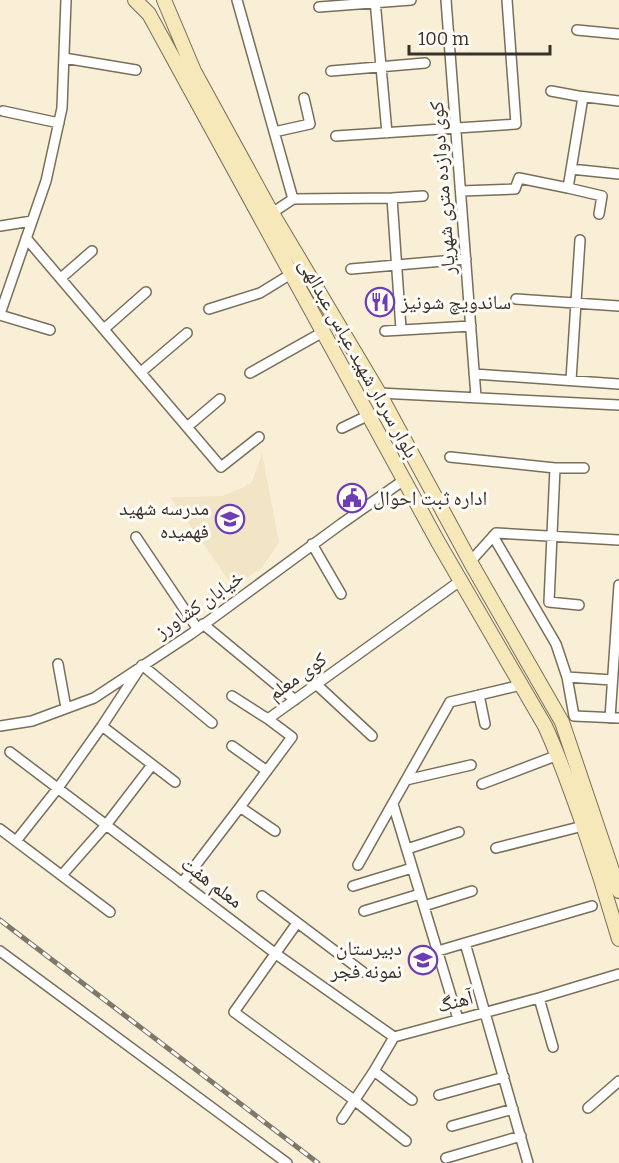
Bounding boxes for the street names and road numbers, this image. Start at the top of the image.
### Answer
street label: کوی دوازده متری شهریار [424,100,460,277]
street label: بلوار سردار شهید عباس عبدالهی [294,254,424,462]
street label: خیابان کشاورز [149,565,248,644]
street label: کوی معلم [263,647,332,707]
street label: معلم هفت [175,851,248,915]
street label: آهنگ [434,984,477,1017]

